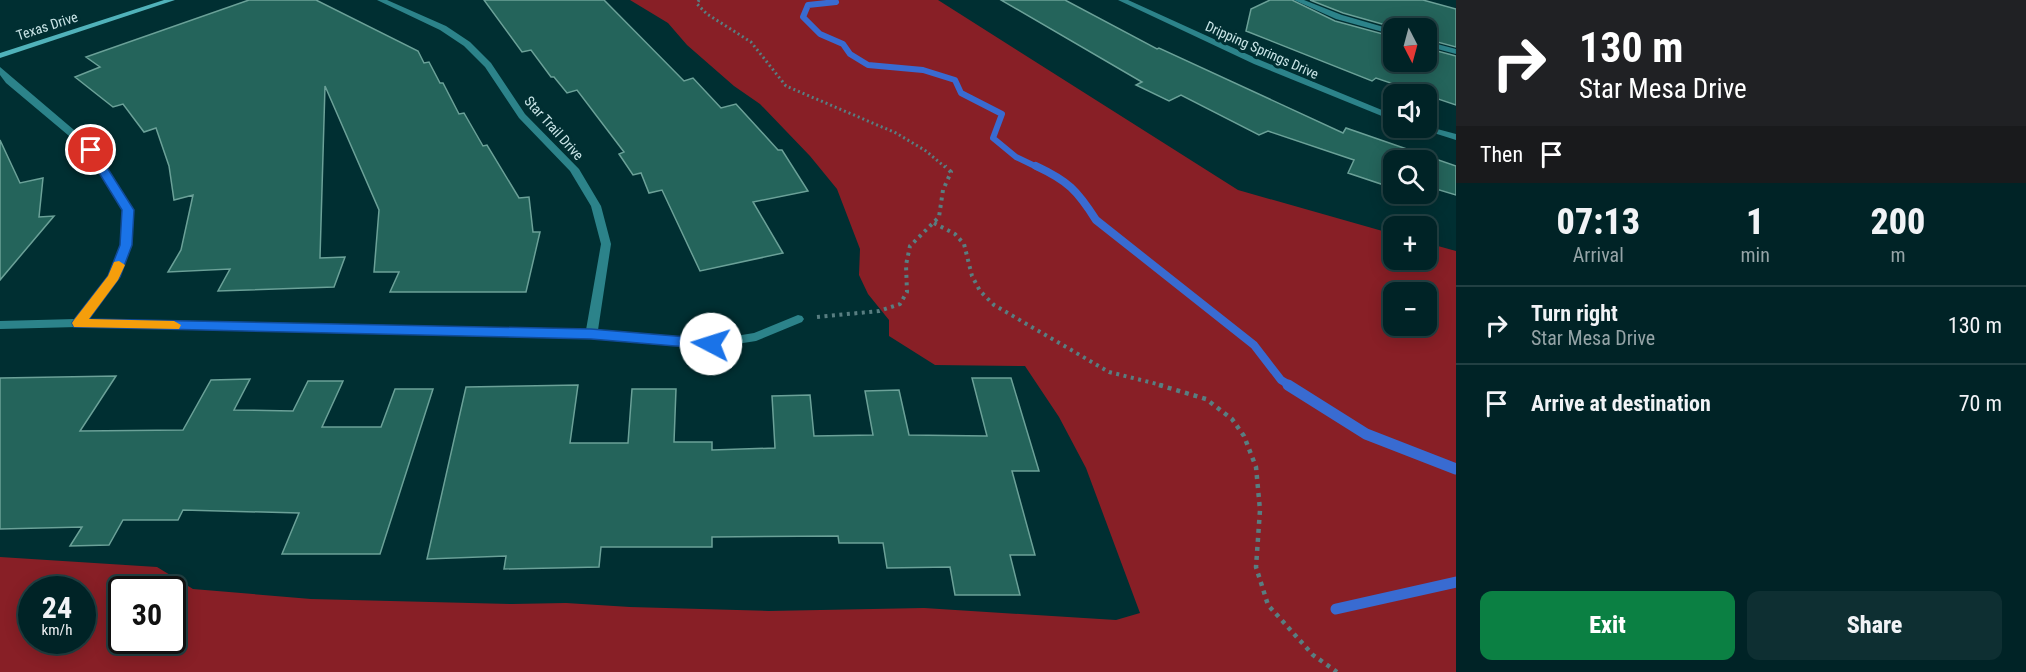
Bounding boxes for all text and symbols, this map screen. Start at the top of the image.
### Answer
street label: Texas Drive [14,8,80,43]
street label: Dripping Springs Drive [1203,18,1321,82]
north arrow [1383,18,1437,72]
map controls [1383,18,1437,336]
text: 130 m [1579,23,1684,72]
icon: right [1480,24,1558,102]
text: Star Mesa Drive [1579,73,1747,105]
button: sound [1383,84,1437,138]
street label: Star Trail Drive [521,93,587,164]
pin [65,124,116,175]
icon: arrive [74,133,107,166]
icon: arrive [1535,138,1568,171]
text: Then [1480,142,1523,167]
button: search [1383,150,1437,204]
text: 07:13 [1557,201,1640,243]
text: 1 [1746,201,1764,243]
text: 200 [1870,201,1925,243]
button: + [1383,216,1437,270]
text: Arrival [1573,243,1624,267]
text: min [1741,243,1770,267]
text: m [1890,243,1905,267]
button: − [1383,282,1437,336]
text: Turn right [1531,301,1618,326]
icon: right [1480,309,1513,342]
position arrow [679,312,743,376]
text: 130 m [1948,313,2002,338]
text: Star Mesa Drive [1531,326,1655,350]
icon: arrive [1480,387,1513,420]
text: Arrive at destination [1531,391,1711,416]
text: 70 m [1959,391,2002,416]
speed limit sign: 30 [108,576,186,654]
text: 24 [42,590,72,625]
button: Exit [1480,591,1735,660]
button: Share [1747,591,2002,660]
text: km/h [42,621,72,639]

